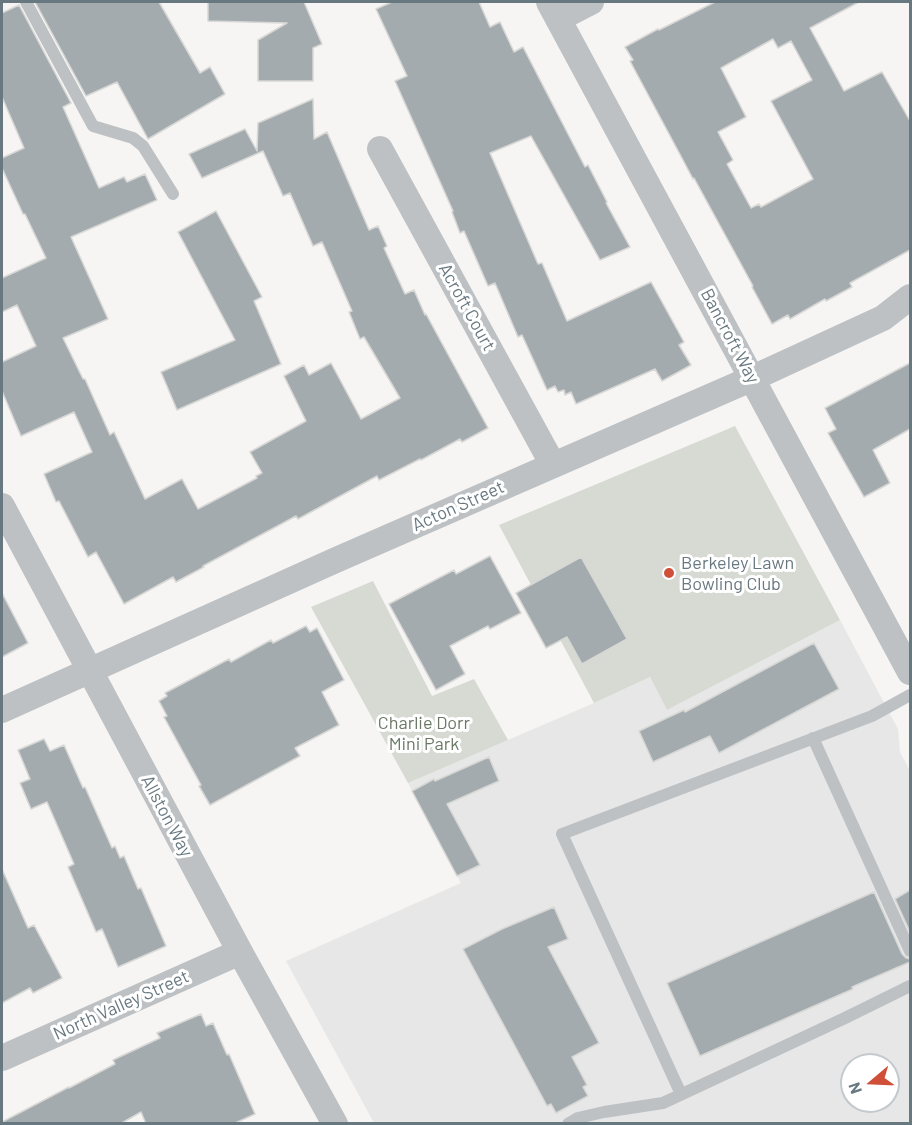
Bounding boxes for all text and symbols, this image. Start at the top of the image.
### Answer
street label: Acroft Court [434,260,500,354]
street label: Bancroft Way [696,285,764,387]
street label: Acton Street [409,476,507,536]
place label: Berkeley Lawn Bowling Club [681,552,794,594]
marker: Berkeley Lawn Bowling Club [662,566,676,580]
park label: Charlie Dorr Mini Park [378,712,470,754]
street label: Allston Way [136,771,198,861]
street label: North Valley Street [50,965,192,1045]
north arrow [840,1053,900,1113]
text: N [844,1080,865,1097]

